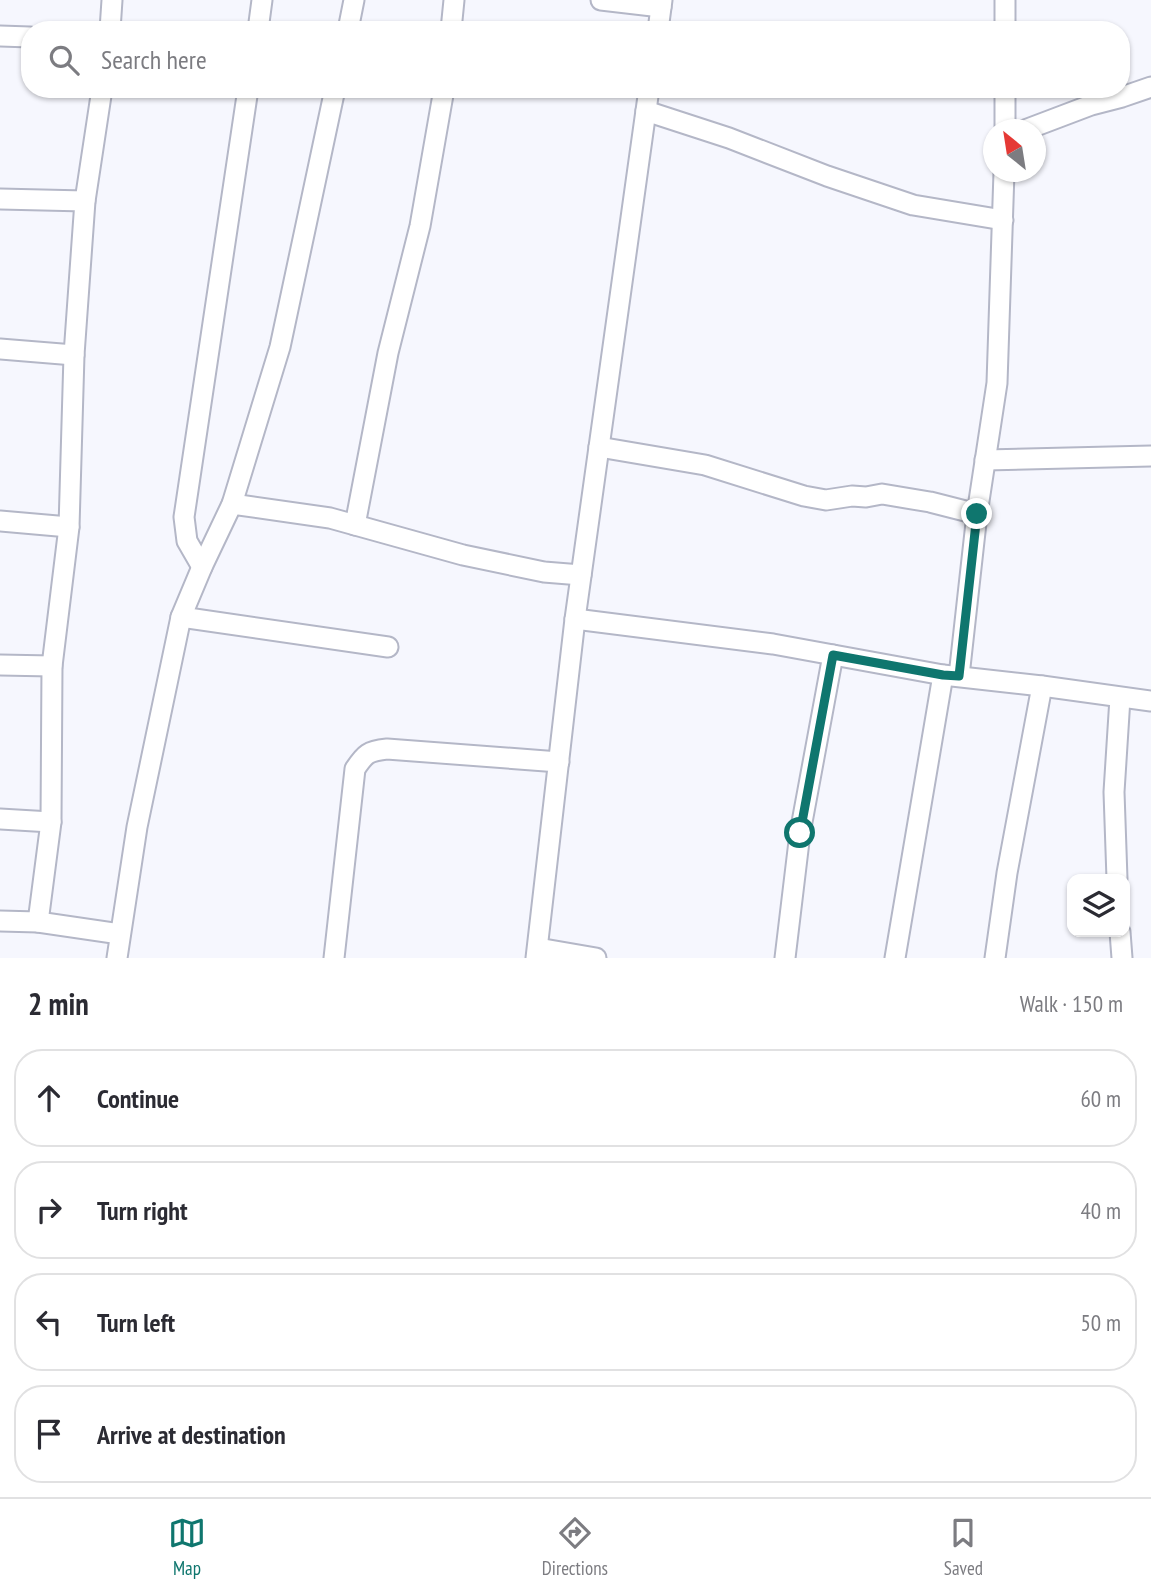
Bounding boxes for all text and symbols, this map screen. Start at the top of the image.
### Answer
search box [21,21,1130,98]
icon: search [45,41,83,79]
text: Search here [101,43,207,76]
north arrow [983,119,1046,182]
route end [961,498,992,529]
route start [784,817,815,848]
map controls [1067,874,1130,937]
button: layers [1067,874,1130,937]
text: 2 min [28,984,89,1023]
text: Walk · 150 m [1020,989,1123,1018]
icon: ahead [30,1079,68,1117]
text: Continue [97,1082,179,1115]
text: 60 m [1080,1084,1121,1113]
icon: right [30,1191,68,1229]
text: Turn right [97,1194,188,1227]
text: 40 m [1080,1196,1121,1225]
icon: left [30,1303,68,1341]
text: Turn left [97,1306,175,1339]
text: 50 m [1080,1308,1121,1337]
icon: arrive [30,1415,68,1453]
text: Arrive at destination [97,1418,286,1451]
tab: Map [168,1514,206,1580]
tab: Directions [542,1514,608,1580]
tab: Saved [944,1514,983,1580]

